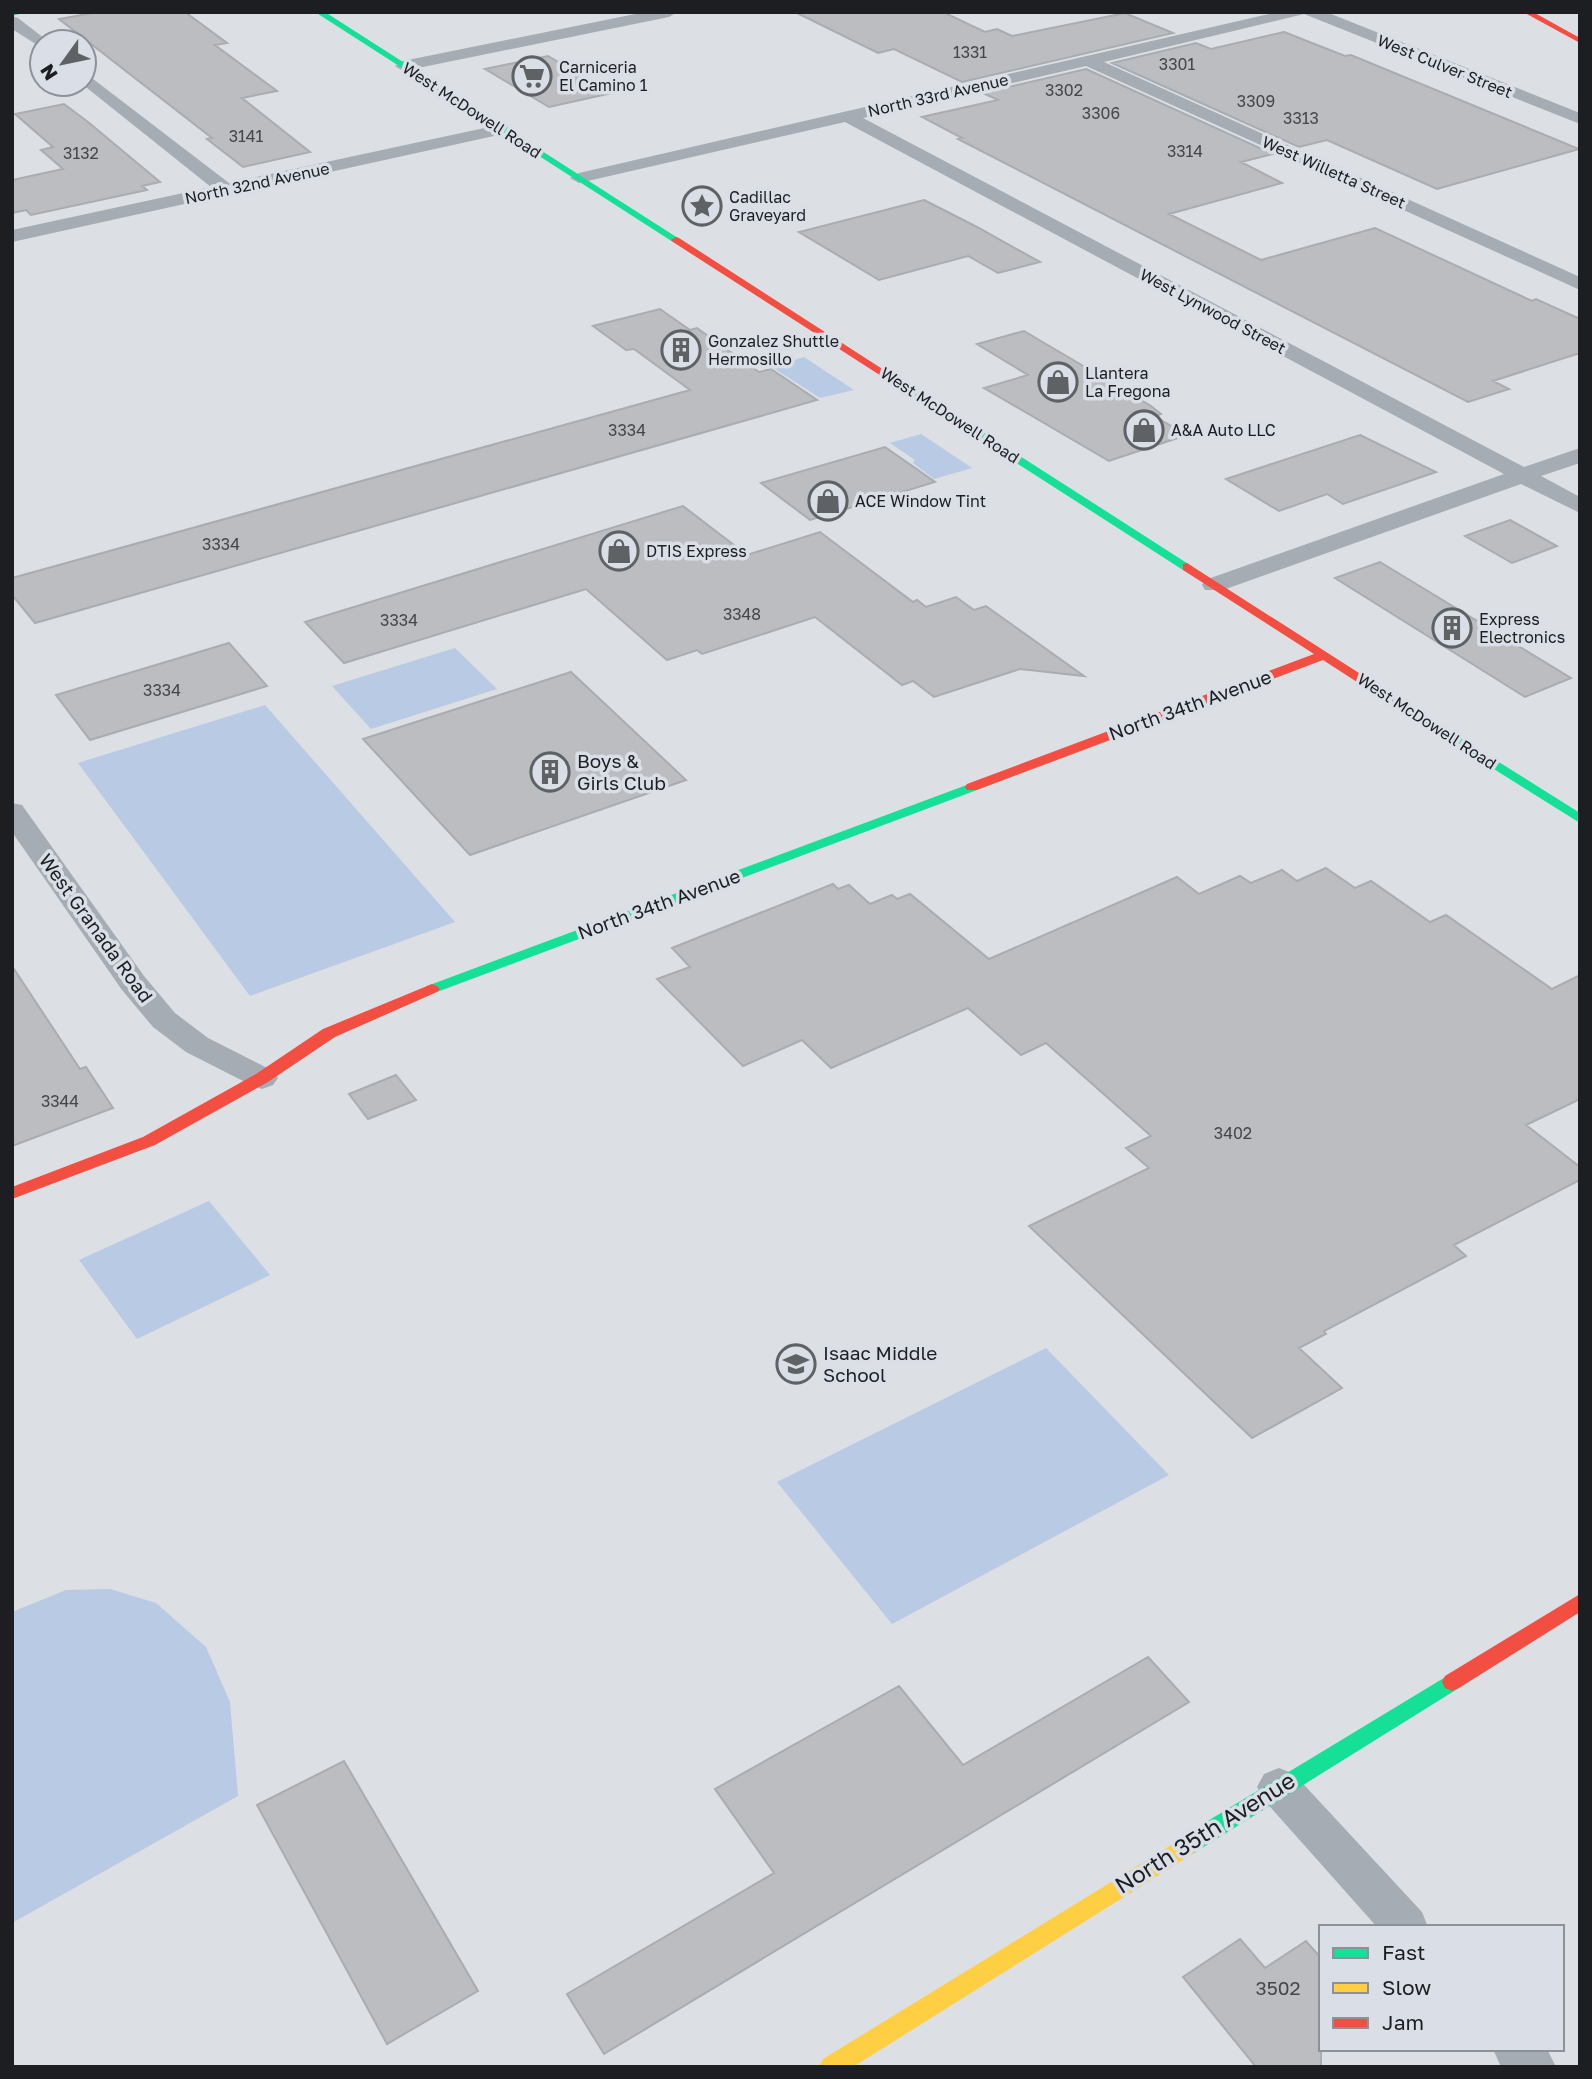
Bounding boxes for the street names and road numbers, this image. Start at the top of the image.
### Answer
street label: West Culver Street [1375,30,1515,102]
street label: West McDowell Road [399,58,545,162]
street label: North 33rd Avenue [866,69,1010,121]
street label: West Willetta Street [1259,131,1409,213]
street label: North 32nd Avenue [183,158,331,208]
street label: West Lynwood Street [1137,264,1289,358]
street label: West McDowell Road [877,363,1023,467]
street label: North 34th Avenue [1105,664,1274,745]
street label: West McDowell Road [1354,669,1500,773]
street label: West Granada Road [35,849,158,1007]
street label: North 34th Avenue [574,863,743,944]
street label: North 35th Avenue [1109,1765,1300,1899]

